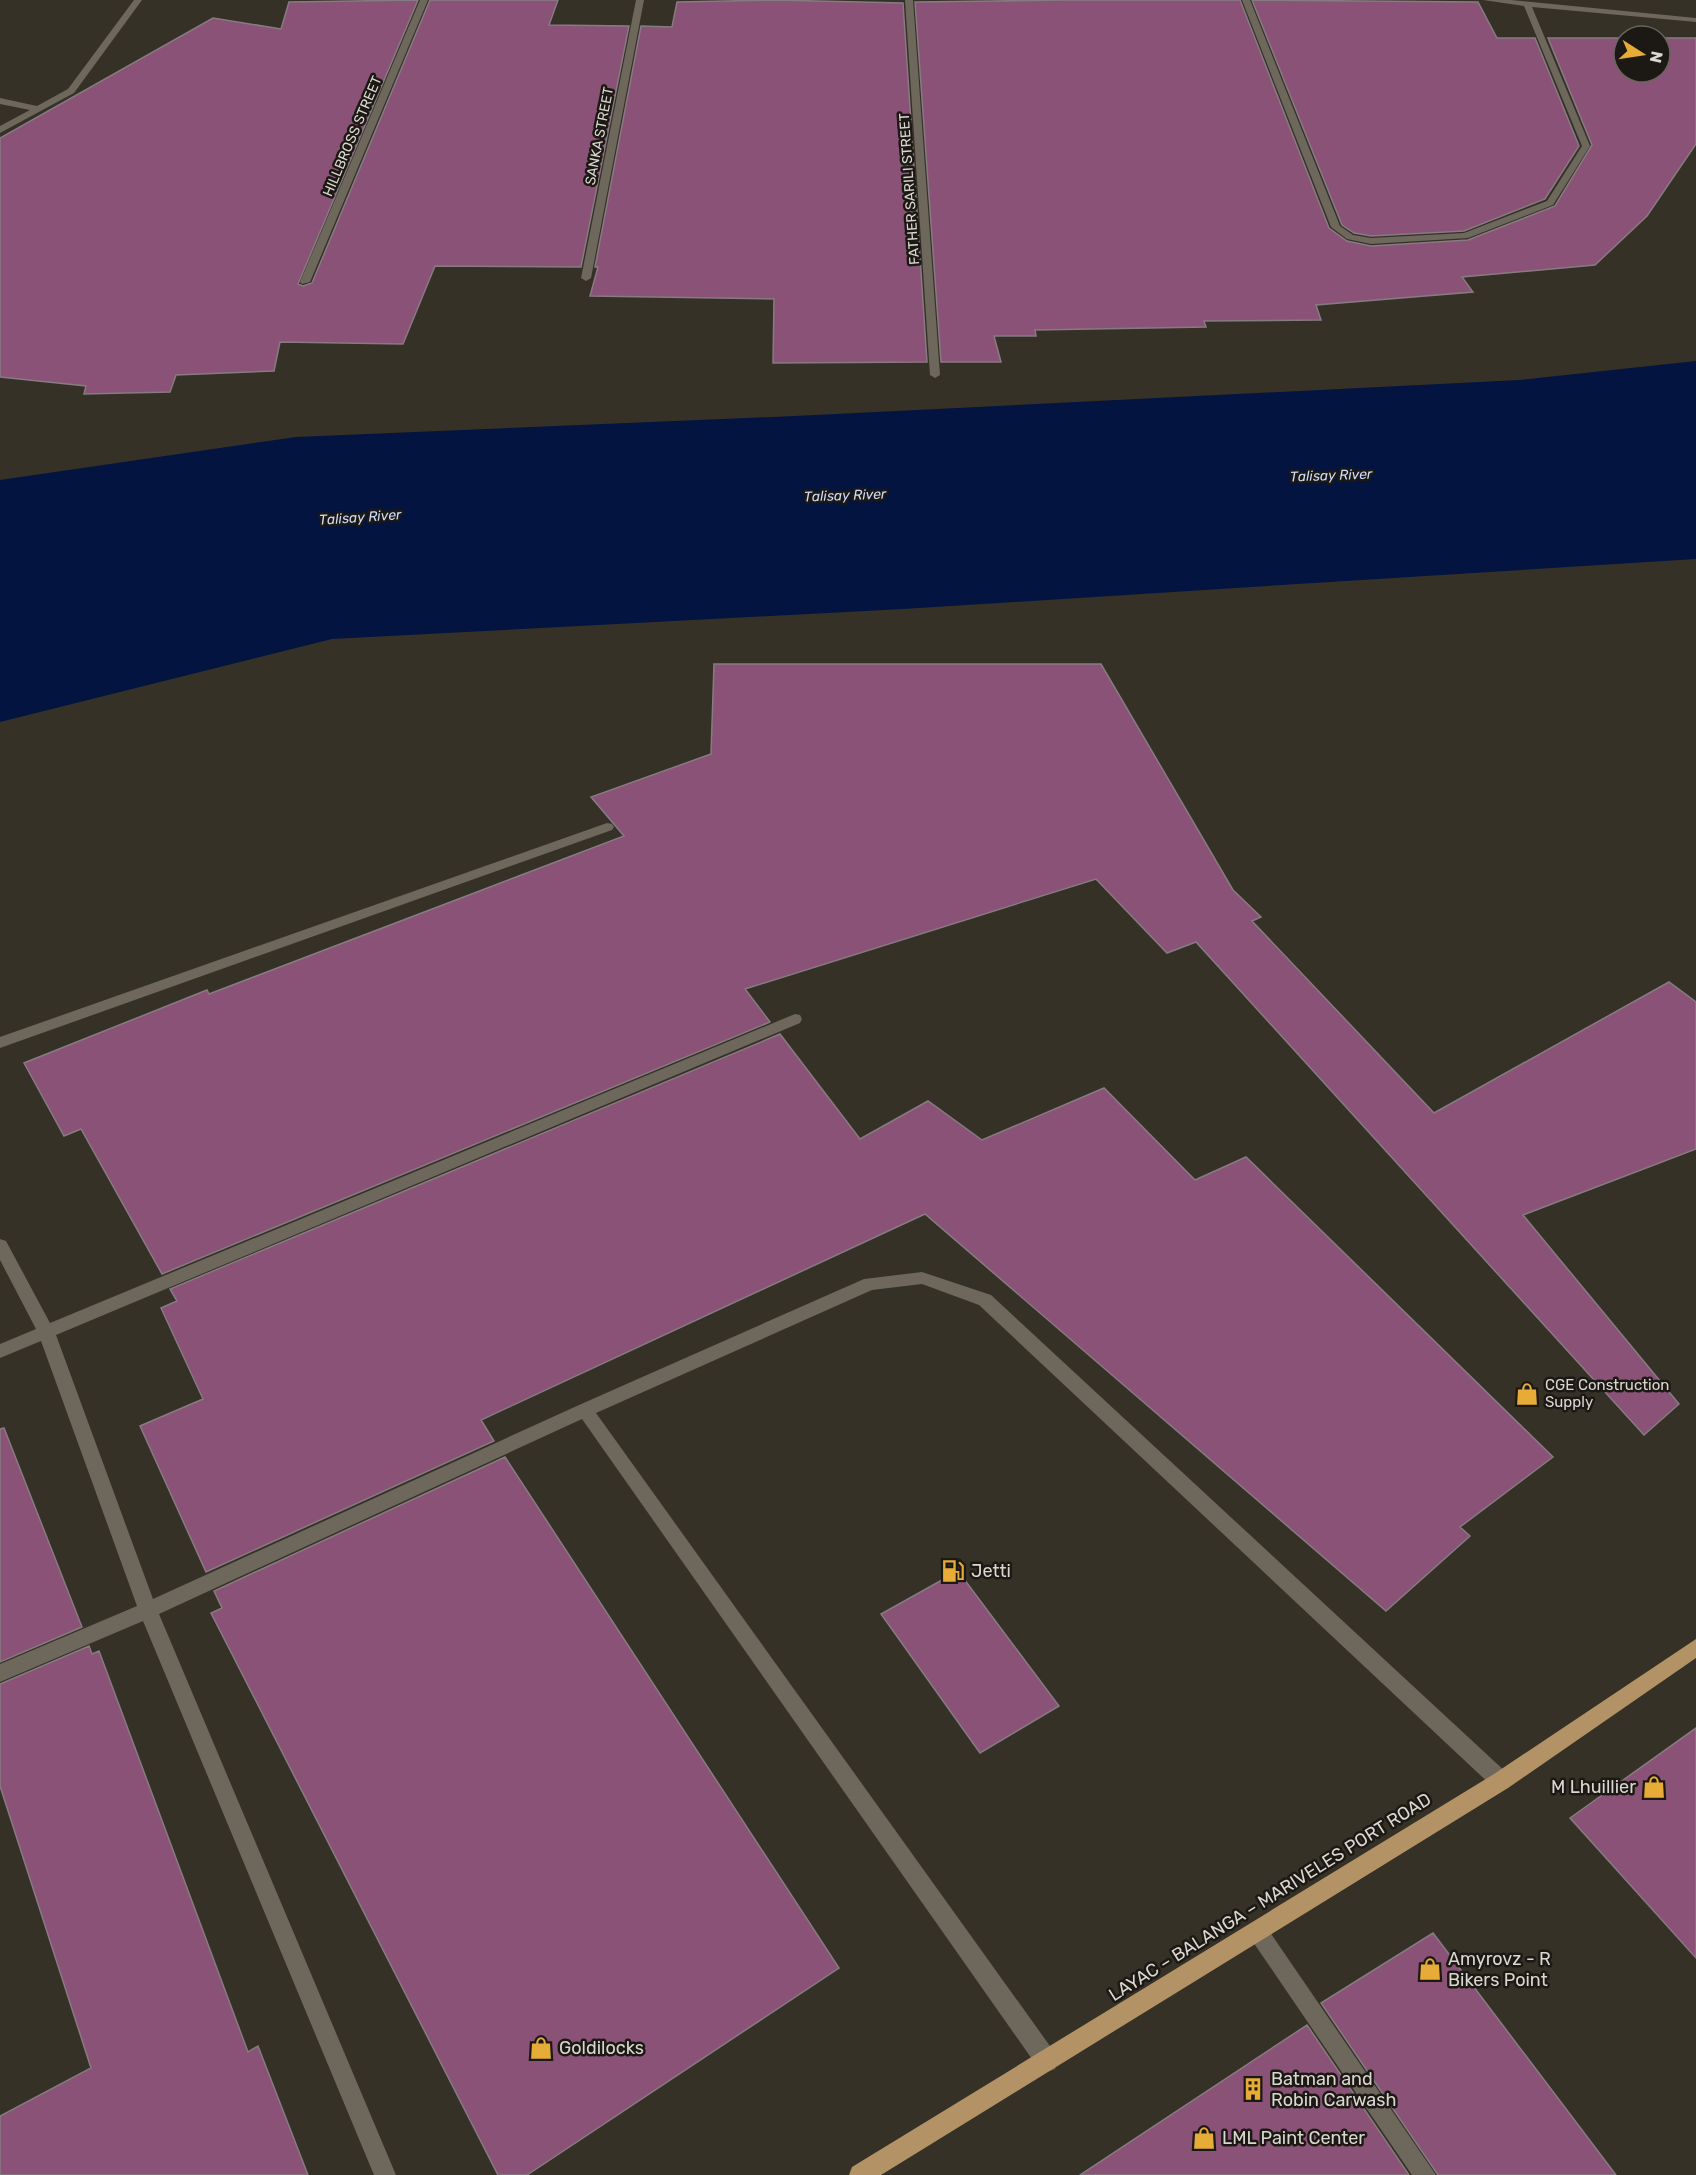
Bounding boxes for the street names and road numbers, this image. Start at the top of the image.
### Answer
street label: HILLBROSS STREET [319,73,386,199]
street label: SANKA STREET [582,86,617,187]
street label: FATHER SARILI STREET [896,112,923,265]
street label: LAYAC – BALANGA – MARIVELES PORT ROAD [1105,1788,1435,2006]

